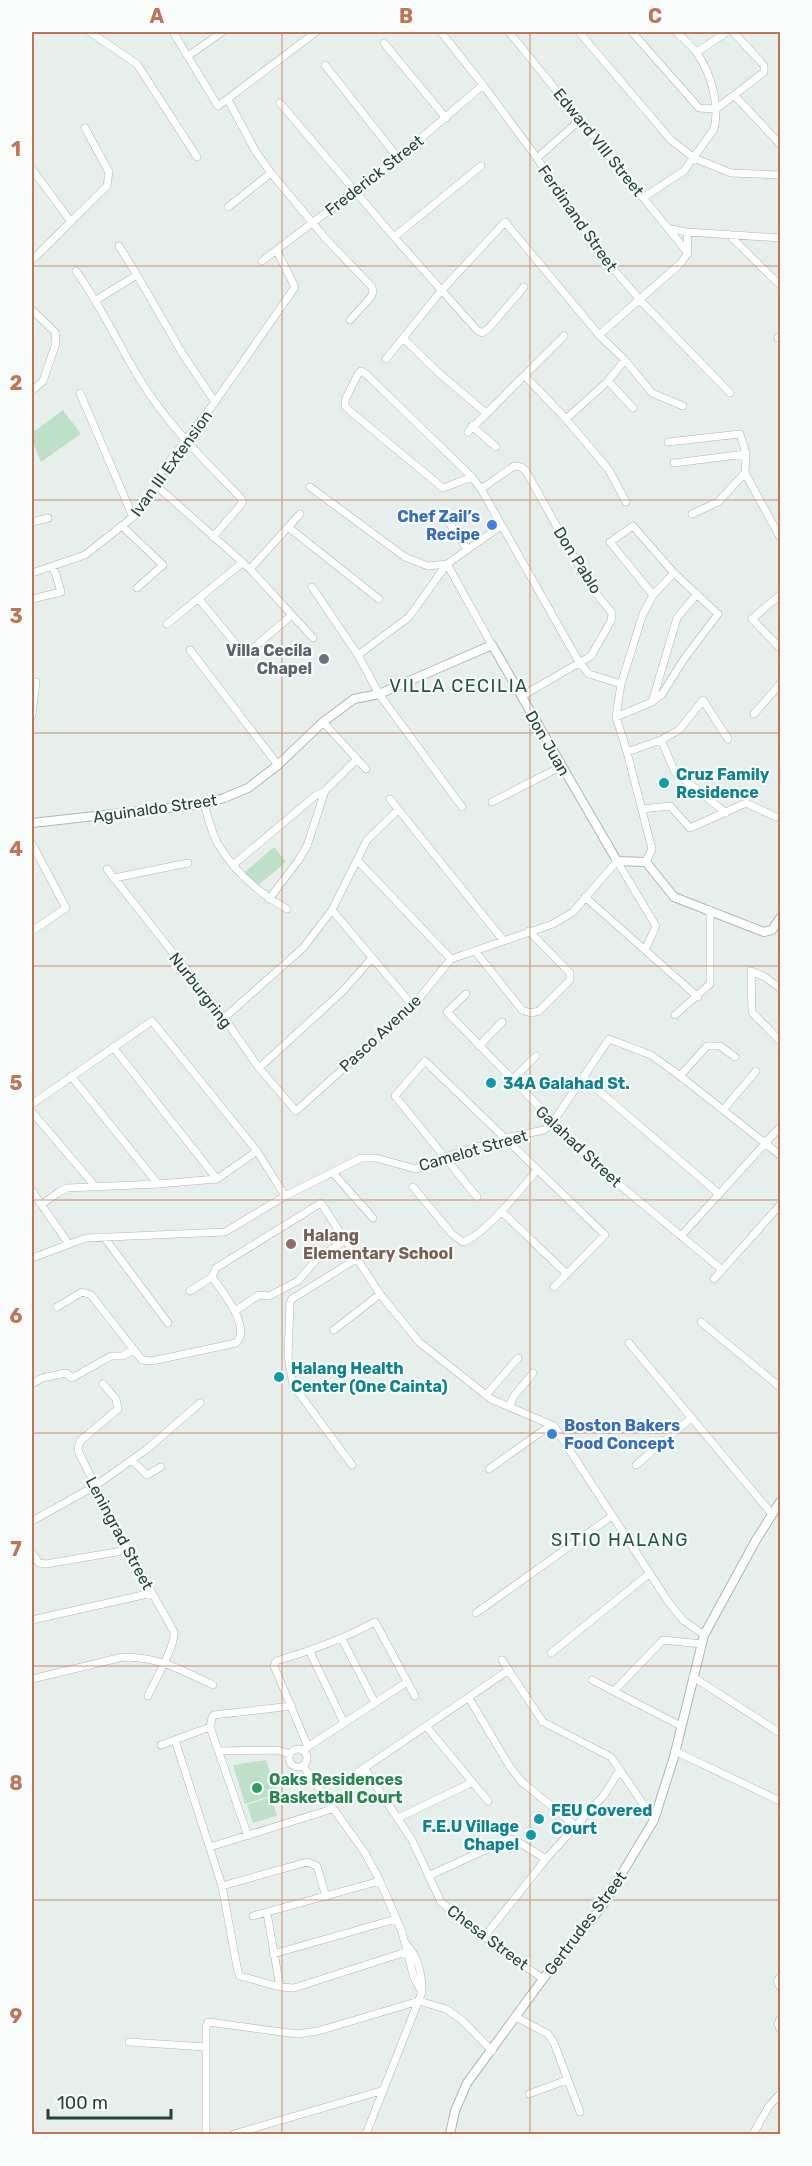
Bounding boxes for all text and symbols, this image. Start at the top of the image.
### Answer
text: A [150,4,165,28]
text: B [399,4,413,28]
text: C [648,4,662,28]
street label: Edward VIII Street [549,85,648,200]
street label: Frederick Street [321,131,427,220]
text: 1 [11,137,21,161]
street label: Ferdinand Street [534,161,621,275]
text: 2 [10,371,23,395]
street label: Ivan III Extension [127,407,216,520]
place label: Chef Zail’s Recipe [397,507,480,544]
marker: Chef Zail’s Recipe [485,518,499,532]
street label: Don Pablo [550,523,606,597]
text: 3 [9,604,23,628]
place label: Villa Cecila Chapel [226,641,312,678]
marker: Villa Cecila Chapel [317,652,331,666]
district label: VILLA CECILIA [389,675,529,697]
street label: Don Juan [521,707,574,779]
place label: Cruz Family Residence [676,765,770,802]
marker: Cruz Family Residence [657,776,671,790]
street label: Aguinaldo Street [92,790,218,827]
text: 4 [9,837,23,861]
street label: Nurburgring [165,949,236,1032]
street label: Pasco Avenue [336,991,425,1076]
text: 5 [10,1071,23,1095]
place label: 34A Galahad St. [503,1074,630,1093]
marker: 34A Galahad St. [484,1076,498,1090]
street label: Galahad Street [532,1102,626,1191]
street label: Camelot Street [417,1126,530,1175]
place label: Halang Elementary School [303,1226,453,1263]
marker: Halang Elementary School [284,1237,298,1251]
text: 6 [9,1304,23,1328]
place label: Halang Health Center (One Cainta) [291,1359,448,1396]
marker: Halang Health Center (One Cainta) [272,1370,286,1384]
place label: Boston Bakers Food Concept [564,1416,680,1453]
marker: Boston Bakers Food Concept [545,1427,559,1441]
street label: Leningrad Street [82,1474,157,1593]
district label: SITIO HALANG [551,1529,689,1551]
text: 7 [10,1537,22,1561]
place label: Oaks Residences Basketball Court [269,1770,403,1807]
text: 8 [9,1771,23,1795]
marker: Oaks Residences Basketball Court [250,1781,264,1795]
place label: FEU Covered Court [551,1801,652,1838]
marker: FEU Covered Court [532,1812,546,1826]
place label: F.E.U Village Chapel [422,1817,519,1854]
marker: F.E.U Village Chapel [524,1828,538,1842]
street label: Gertrudes Street [540,1868,631,1979]
street label: Chesa Street [443,1901,532,1974]
text: 9 [10,2004,23,2028]
scale bar [48,2082,171,2120]
text: 100 m [57,2092,108,2114]

